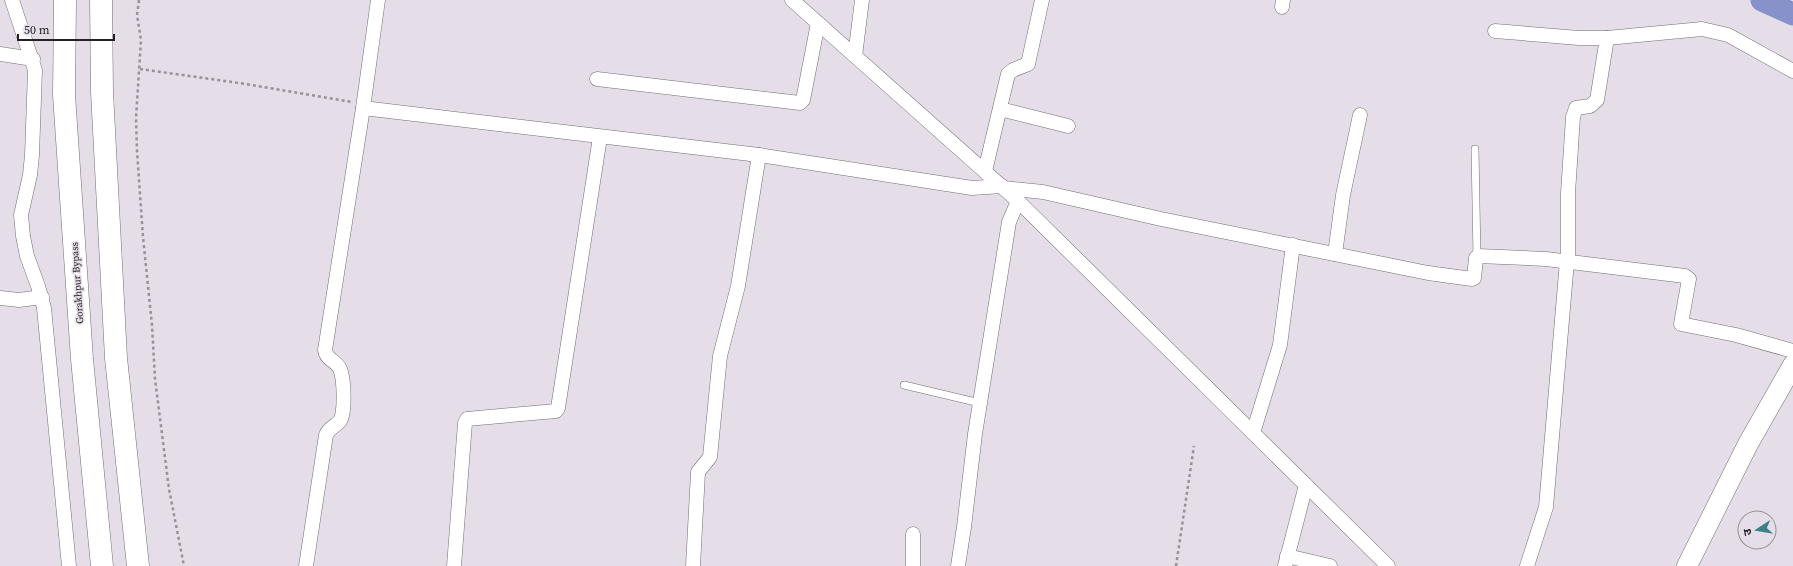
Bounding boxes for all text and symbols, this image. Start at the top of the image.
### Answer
scale bar [18,16,114,42]
text: 50 m [24,22,50,38]
street label: Gorakhpur Bypass [68,242,86,324]
north arrow [1737,510,1777,550]
text: उ [1740,527,1756,537]

